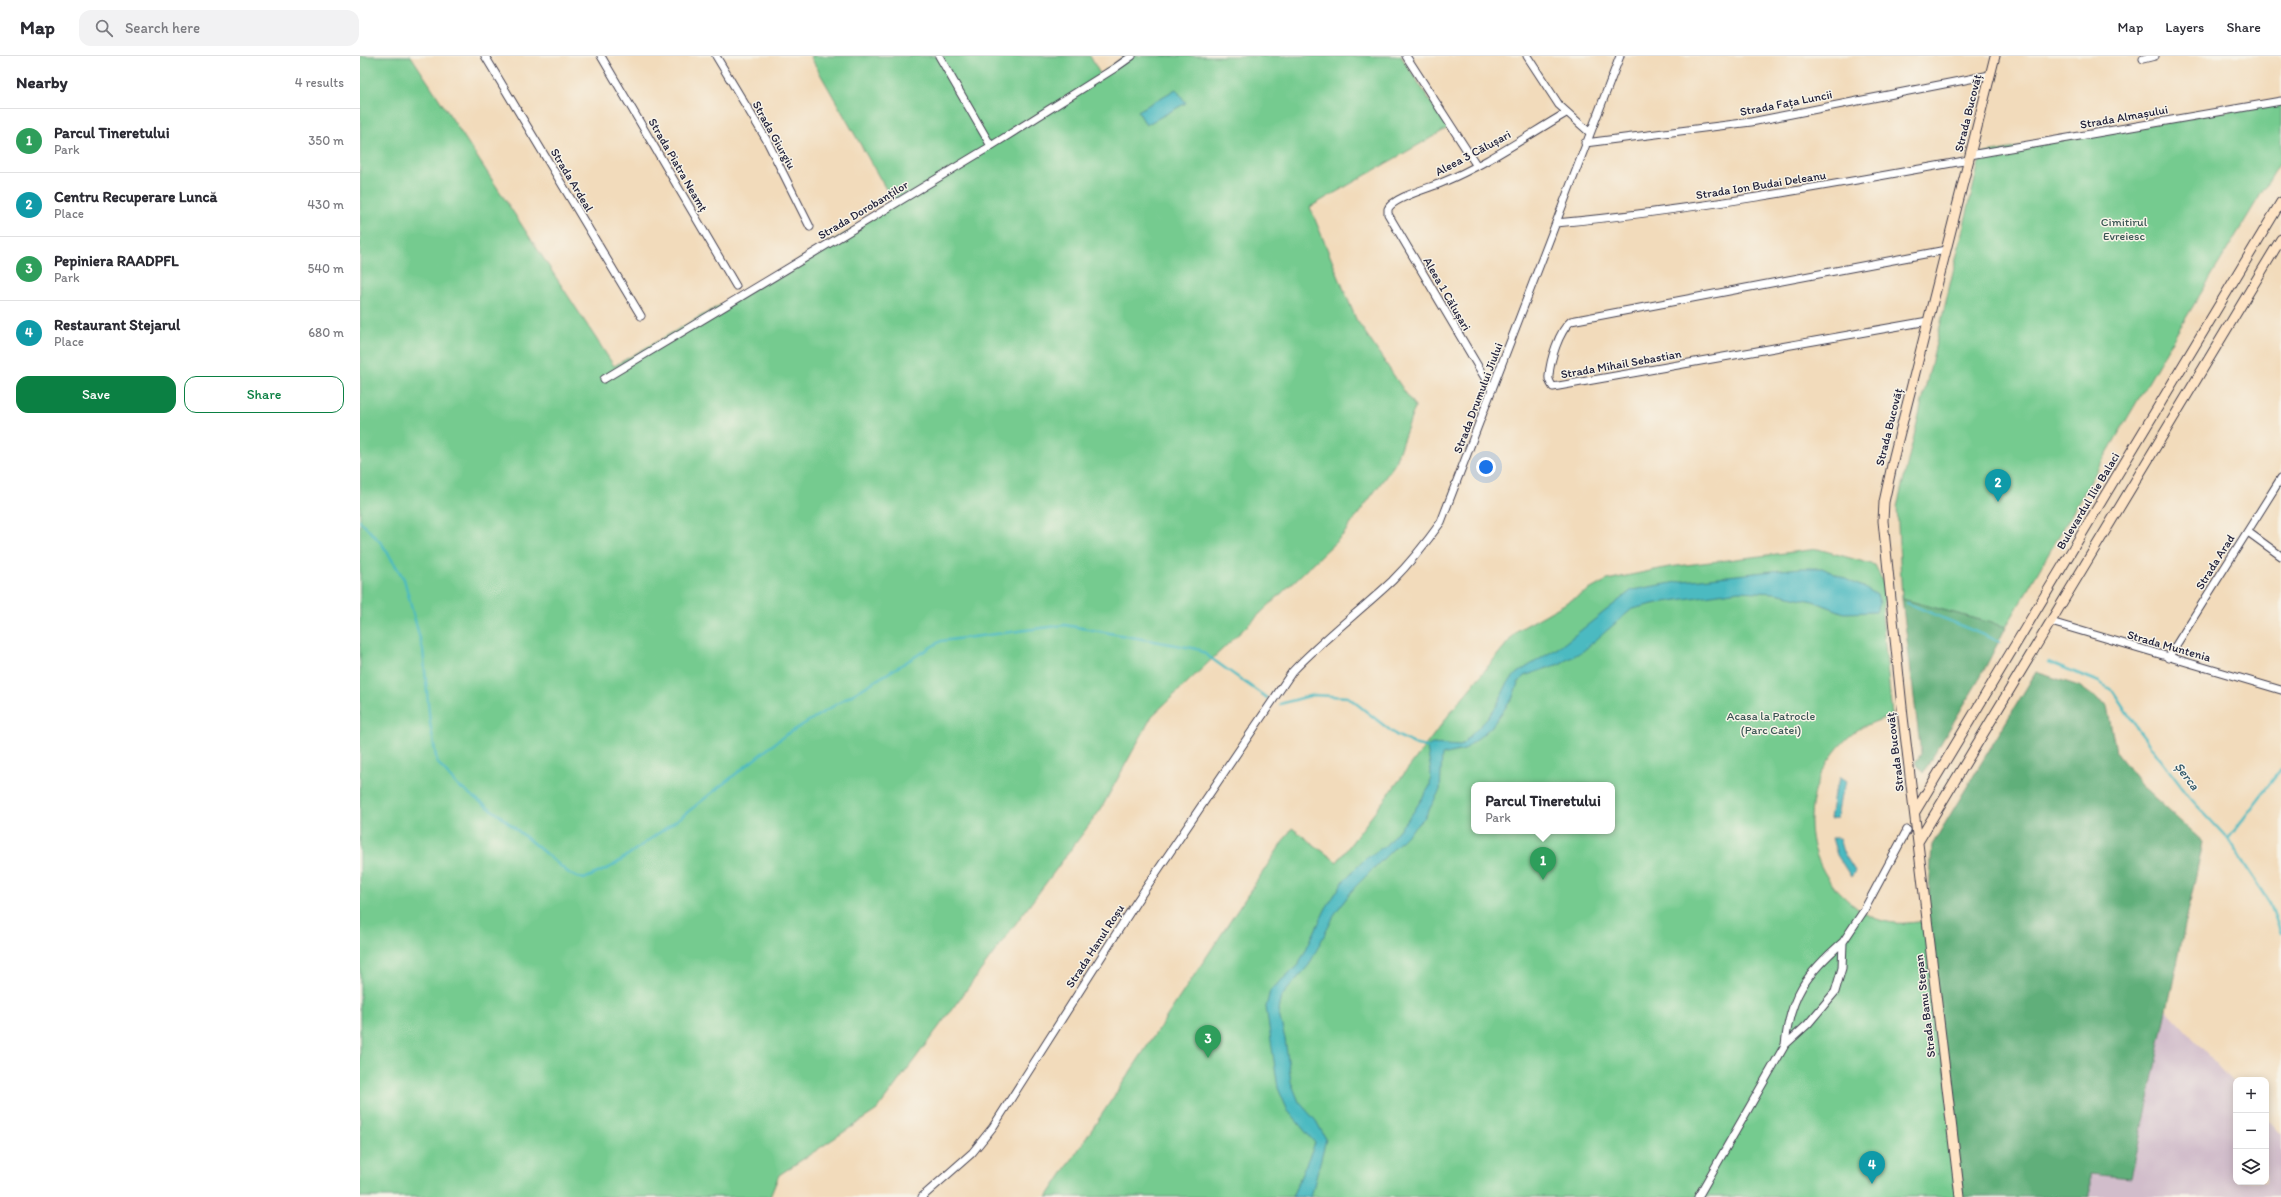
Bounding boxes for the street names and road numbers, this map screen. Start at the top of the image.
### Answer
street label: Strada Bucovăț [1952,72,1985,153]
street label: Strada Fața Luncii [1739,87,1833,119]
street label: Strada Giurgiu [750,98,799,172]
street label: Strada Almașului [2079,102,2169,132]
street label: Strada Piatra Neamț [646,116,711,215]
street label: Aleea 3 Călușari [1433,127,1513,179]
street label: Strada Ardeal [548,146,597,215]
street label: Strada Ion Budai Deleanu [1695,168,1828,202]
street label: Strada Dorobanților [815,177,911,242]
street label: Aleea 1 Călușari [1420,255,1474,333]
street label: Strada Drumului Jiului [1450,341,1506,455]
street label: Strada Mihail Sebastian [1559,346,1683,382]
street label: Strada Bucovăț [1873,386,1906,467]
street label: Bulevardul Ilie Balaci [2054,450,2122,552]
street label: Strada Arad [2193,531,2238,592]
street label: Strada Muntenia [2126,627,2213,665]
street label: Strada Bucovăț [1883,711,1907,792]
street label: Strada Hanul Roșu [1063,901,1127,990]
street label: Strada Banu Stepan [1912,954,1938,1058]

